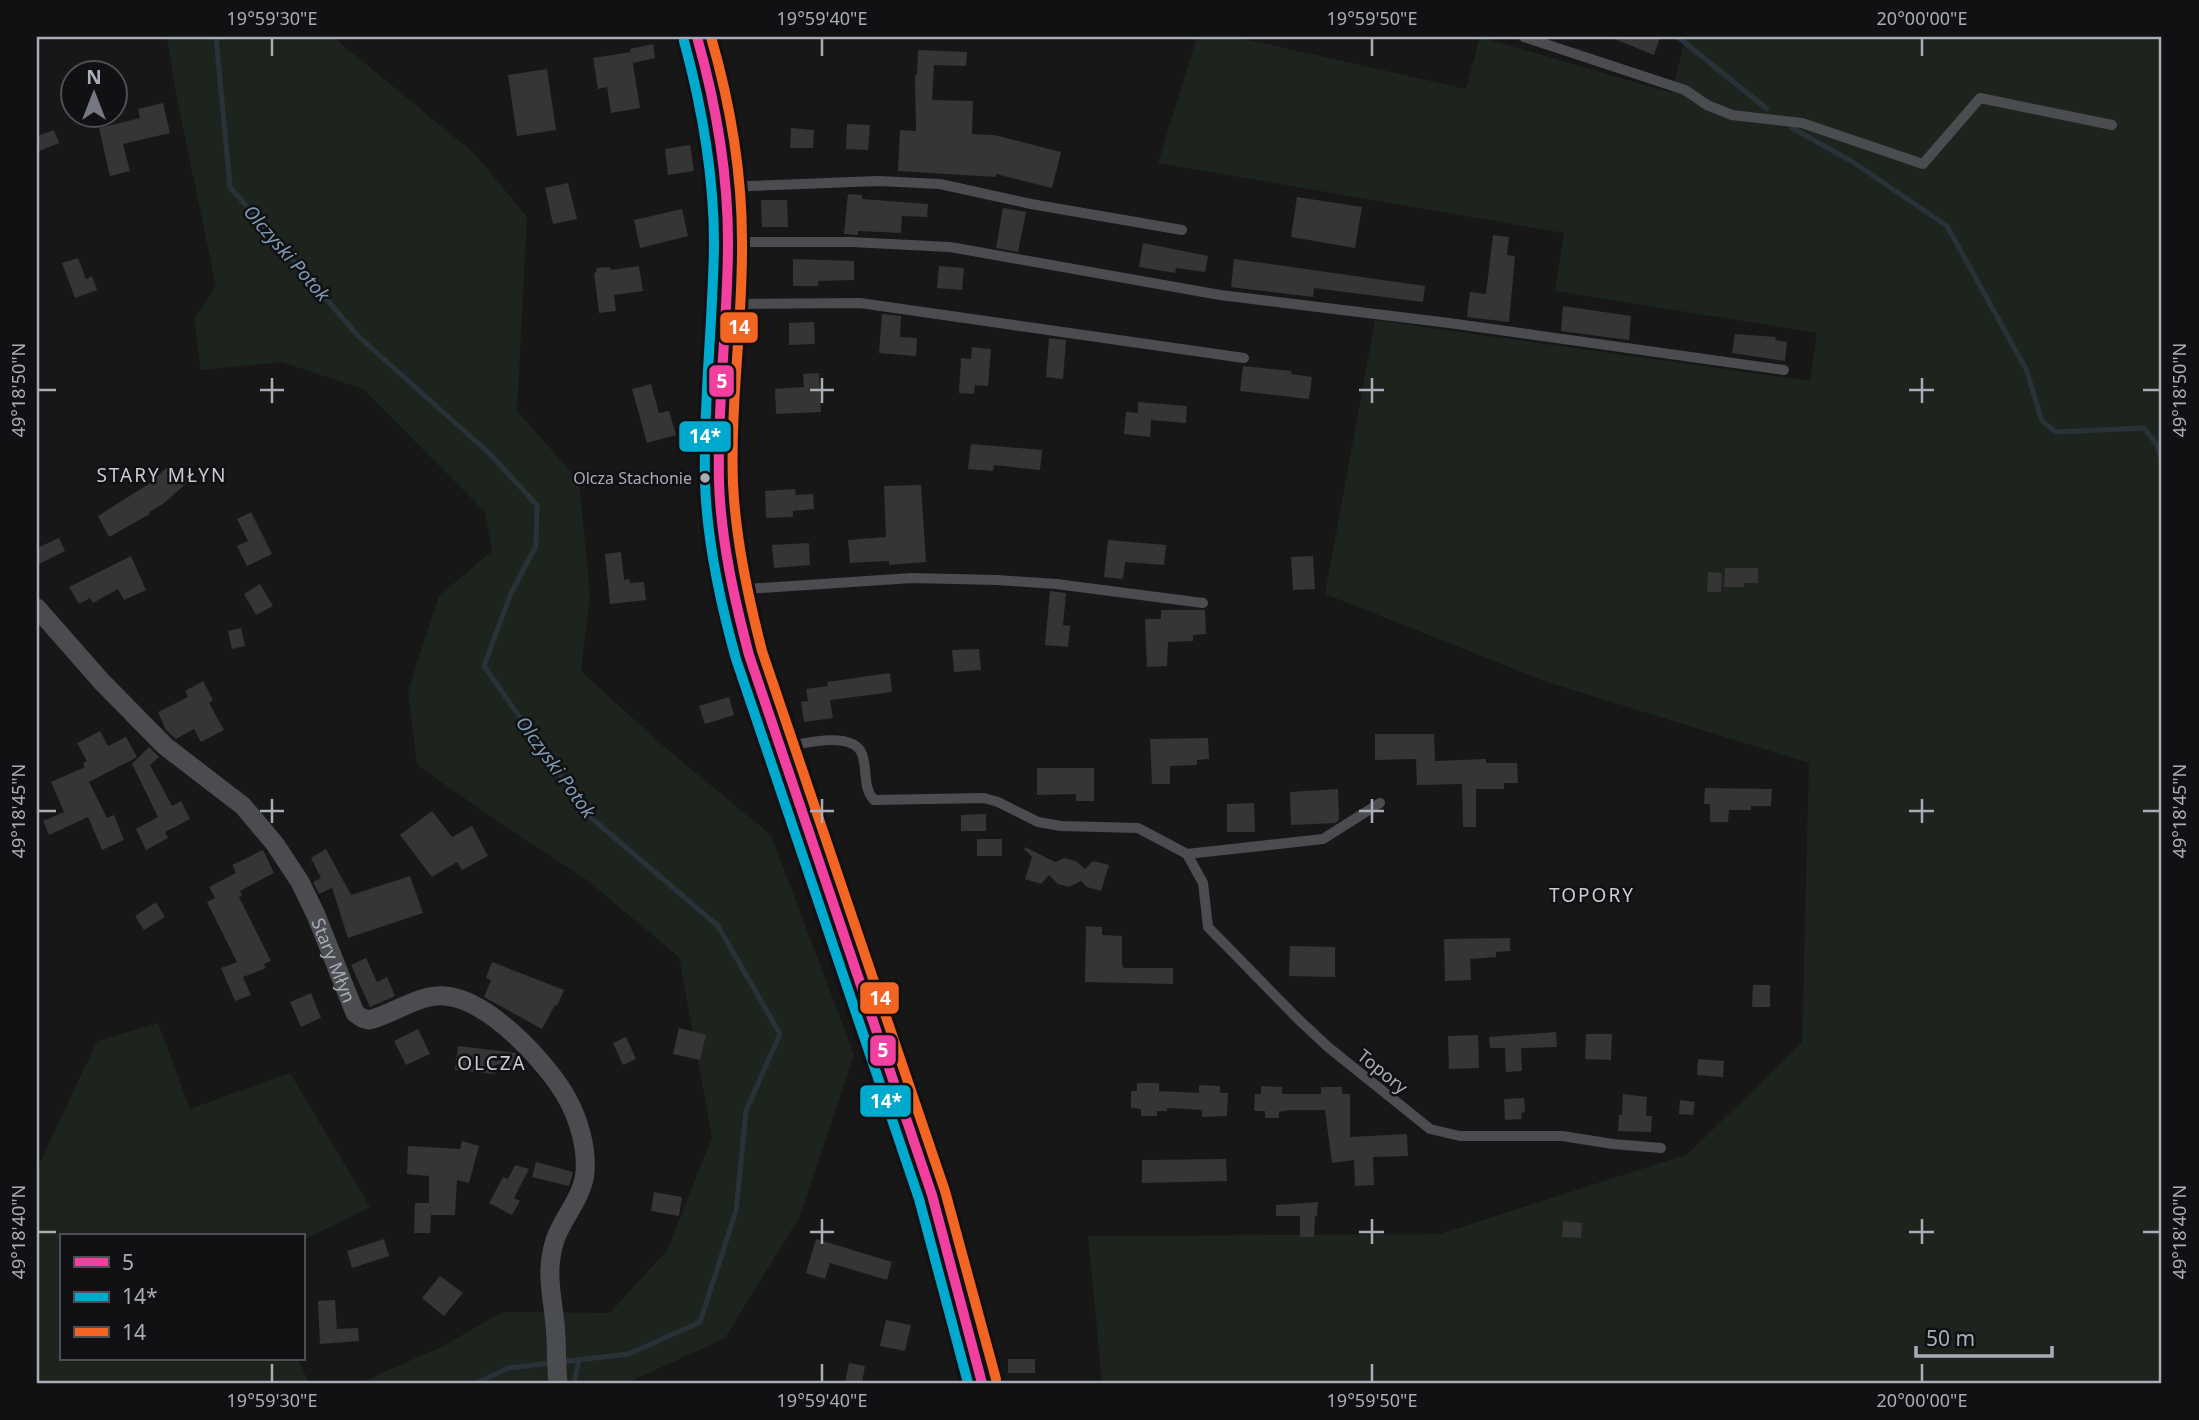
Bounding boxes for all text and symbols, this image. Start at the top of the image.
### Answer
text: 19°59'30"E [227,6,317,30]
text: 19°59'40"E [777,6,867,30]
text: 19°59'50"E [1327,6,1417,30]
text: 20°00'00"E [1877,6,1967,30]
north arrow [60,60,130,130]
text: N [86,64,102,90]
water label: Olczyski Potok [238,199,337,307]
line badge: 14 [719,311,759,344]
text: 14 [728,314,750,340]
text: 49°18'50"N [6,343,30,437]
text: 49°18'50"N [2167,343,2191,437]
line badge: 5 [708,364,735,398]
text: 5 [717,368,727,394]
line badge: 14* [678,420,732,453]
text: 14* [689,423,721,449]
district label: STARY MŁYN [96,462,228,488]
place label: Olcza Stachonie [573,467,692,489]
marker: Olcza Stachonie [698,471,712,485]
water label: Olczyski Potok [510,711,602,824]
text: 49°18'45"N [6,764,30,858]
text: 49°18'45"N [2167,764,2191,858]
district label: TOPORY [1549,882,1635,908]
street label: Stary Młyn [306,914,362,1006]
line badge: 14 [859,981,900,1015]
text: 14 [869,985,891,1011]
line badge: 5 [869,1034,897,1067]
text: 5 [878,1037,888,1063]
street label: Topory [1353,1043,1414,1099]
district label: OLCZA [457,1050,527,1076]
line badge: 14* [859,1084,912,1118]
text: 14* [870,1088,902,1114]
text: 49°18'40"N [6,1185,30,1279]
text: 49°18'40"N [2167,1185,2191,1279]
legend [60,1234,304,1360]
text: 5 [122,1248,134,1276]
text: 14* [122,1282,158,1310]
scale bar [1916,1315,2052,1359]
text: 14 [122,1318,146,1346]
text: 50 m [1926,1324,1975,1352]
text: 19°59'30"E [227,1388,317,1412]
text: 19°59'40"E [777,1388,867,1412]
text: 19°59'50"E [1327,1388,1417,1412]
text: 20°00'00"E [1877,1388,1967,1412]

